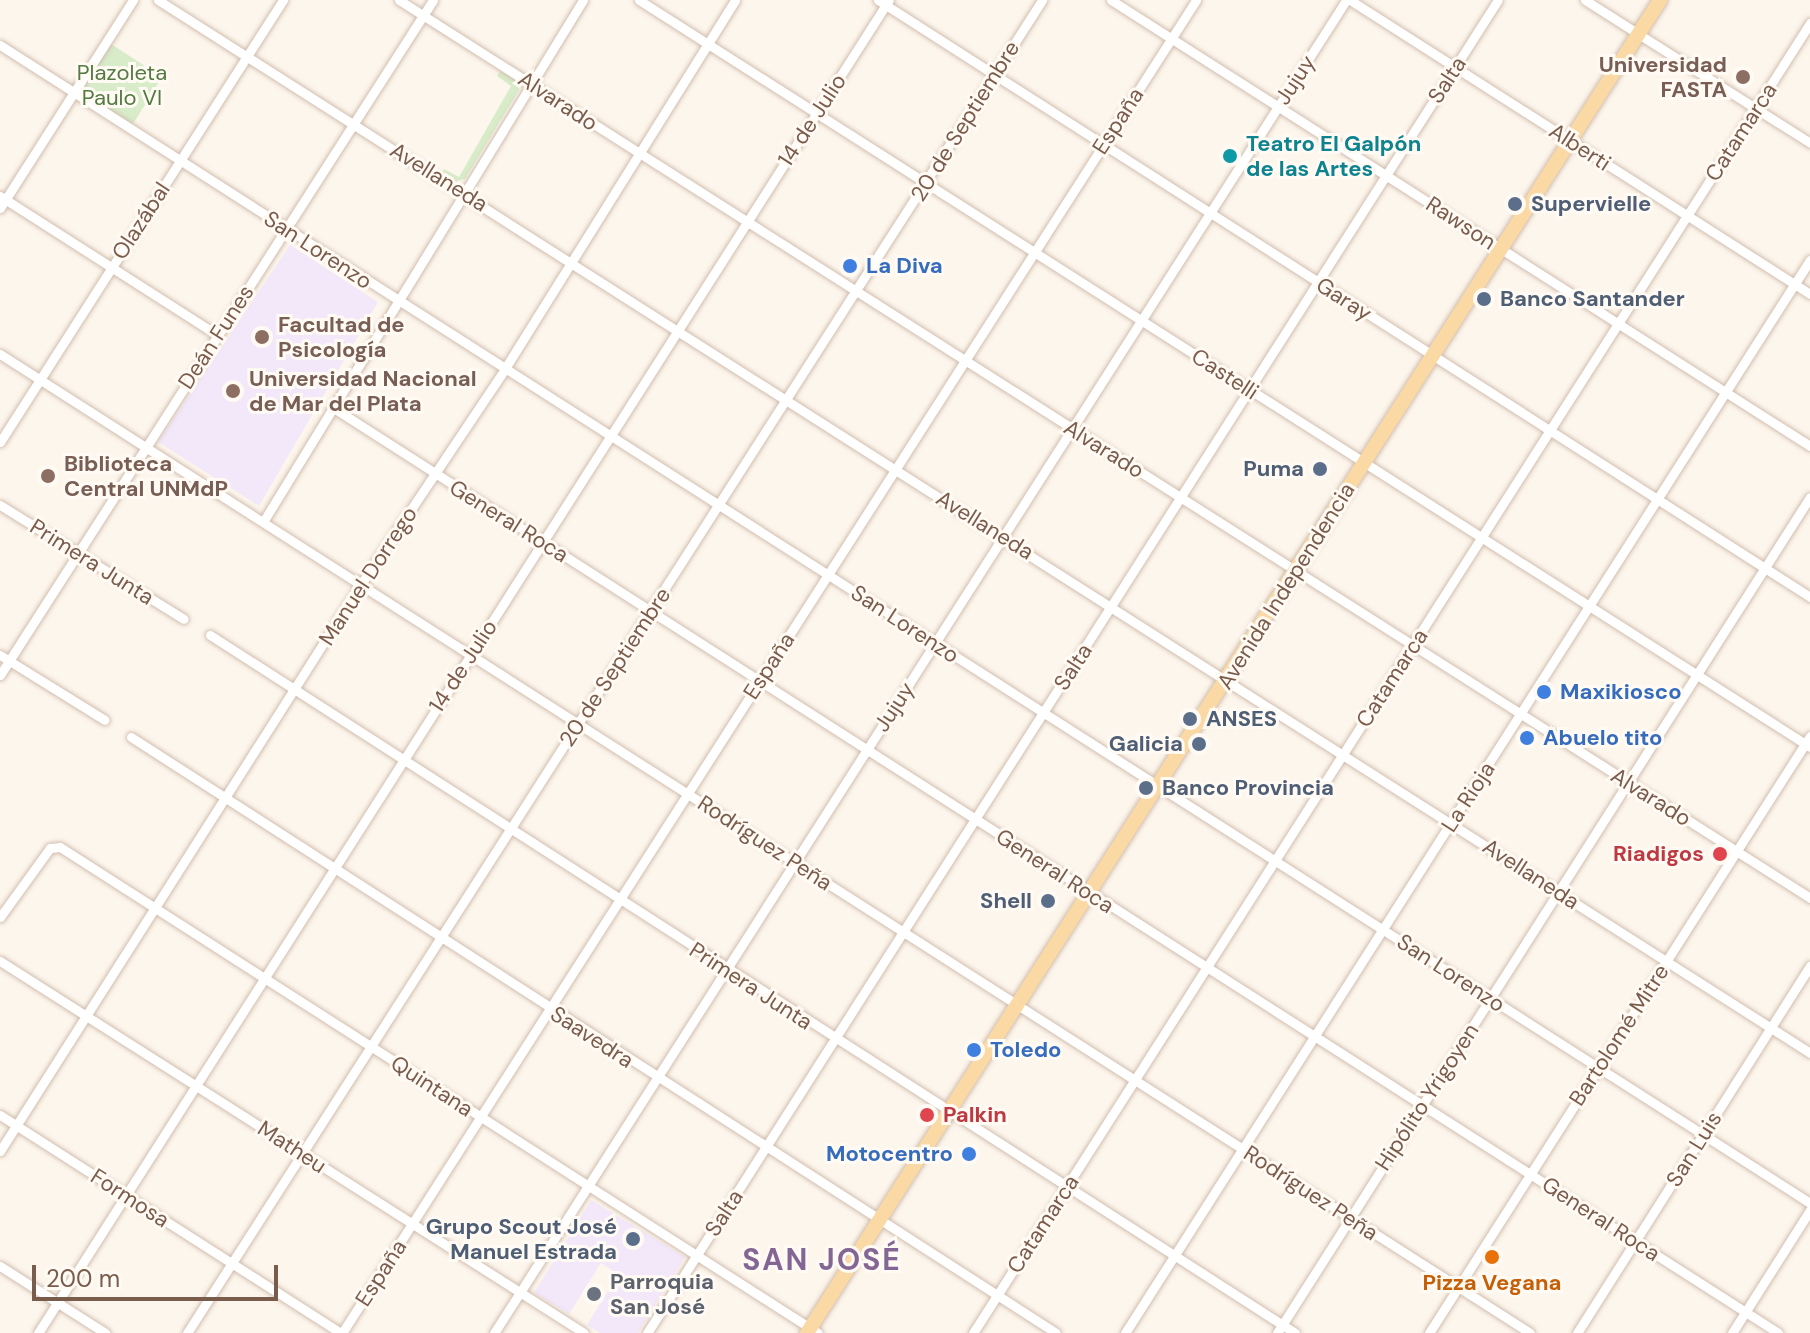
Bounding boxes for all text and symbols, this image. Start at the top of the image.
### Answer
street label: 20 de Septiembre [905,36,1025,206]
street label: Jujuy [1269,50,1321,110]
place label: Universidad FASTA [1599,51,1727,102]
street label: Salta [1422,52,1472,108]
park label: Plazoleta Paulo VI [77,59,167,110]
street label: Alvarado [513,66,603,136]
marker: Universidad FASTA [1734,68,1752,86]
street label: 14 de Julio [772,69,852,171]
street label: Catamarca [1699,78,1783,186]
street label: España [1087,83,1149,159]
street label: Alberti [1544,117,1616,177]
place label: Teatro El Galpón de las Artes [1246,130,1421,182]
street label: Avellaneda [385,137,493,217]
marker: Teatro El Galpón de las Artes [1221,147,1239,165]
street label: Olazábal [106,177,176,265]
street label: Rawson [1421,191,1501,255]
place label: Supervielle [1531,191,1651,217]
marker: Supervielle [1506,195,1524,213]
street label: San Lorenzo [259,205,377,295]
place label: La Diva [866,253,943,279]
marker: La Diva [841,257,859,275]
street label: Garay [1311,271,1377,327]
street label: Deán Funes [173,280,259,394]
place label: Banco Santander [1500,286,1685,312]
marker: Banco Santander [1475,290,1493,308]
place label: Facultad de Psicología [278,311,405,362]
marker: Facultad de Psicología [253,328,271,346]
street label: Castelli [1187,343,1263,405]
place label: Universidad Nacional de Mar del Plata [249,365,477,416]
marker: Universidad Nacional de Mar del Plata [224,382,242,400]
street label: Alvarado [1059,414,1149,484]
place label: Biblioteca Central UNMdP [64,450,228,502]
place label: Puma [1243,456,1304,482]
marker: Puma [1311,460,1329,478]
marker: Biblioteca Central UNMdP [39,467,57,485]
street label: General Roca [445,474,573,568]
street label: Avenida Independencia [1212,478,1360,694]
street label: Avellaneda [931,485,1039,565]
street label: Manuel Dorrego [313,502,423,650]
street label: Primera Junta [25,513,159,611]
street label: San Lorenzo [846,579,964,669]
street label: 20 de Septiembre [554,583,676,751]
street label: 14 de Julio [423,615,503,717]
street label: Catamarca [1350,624,1434,732]
street label: España [738,628,800,704]
street label: Salta [1048,639,1098,695]
street label: Jujuy [868,677,920,737]
place label: Maxikiosco [1560,679,1682,705]
marker: Maxikiosco [1535,683,1553,701]
place label: ANSES [1206,706,1277,732]
marker: ANSES [1181,710,1199,728]
place label: Abuelo tito [1543,725,1662,751]
marker: Abuelo tito [1518,729,1536,747]
place label: Galicia [1109,731,1183,757]
marker: Galicia [1190,735,1208,753]
street label: La Rioja [1436,757,1500,837]
street label: Alvarado [1606,762,1696,832]
place label: Banco Provincia [1162,775,1334,801]
marker: Banco Provincia [1137,779,1155,797]
street label: Rodríguez Peña [693,790,837,896]
street label: General Roca [991,823,1119,919]
street label: Avellaneda [1478,833,1584,915]
place label: Riadigos [1613,841,1704,867]
marker: Riadigos [1711,845,1729,863]
place label: Shell [980,888,1032,914]
marker: Shell [1039,892,1057,910]
street label: San Lorenzo [1392,928,1510,1018]
street label: Primera Junta [685,937,817,1035]
street label: Bartolomé Mitre [1563,959,1675,1111]
street label: Saavedra [546,1000,638,1074]
street label: Hipólito Yrigoyen [1370,1018,1484,1176]
place label: Toledo [990,1037,1062,1063]
marker: Toledo [965,1041,983,1059]
street label: Quintana [386,1050,478,1122]
place label: Palkin [943,1102,1007,1128]
marker: Palkin [918,1106,936,1124]
street label: San Luis [1661,1107,1727,1191]
street label: Matheu [253,1115,331,1179]
street label: Rodríguez Peña [1239,1140,1383,1246]
place label: Motocentro [826,1141,953,1167]
marker: Motocentro [960,1145,978,1163]
street label: Formosa [86,1163,174,1233]
street label: Catamarca [1001,1170,1085,1278]
street label: General Roca [1537,1171,1665,1267]
street label: Salta [699,1185,749,1241]
place label: Grupo Scout José Manuel Estrada [426,1213,617,1264]
marker: Grupo Scout José Manuel Estrada [624,1230,642,1248]
street label: España [350,1235,412,1311]
district label: SAN JOSÉ [742,1242,902,1278]
marker: Pizza Vegana [1483,1248,1501,1266]
scale bar [36,1249,282,1299]
text: 200 m [46,1263,120,1294]
place label: Parroquia San José [610,1268,714,1320]
place label: Pizza Vegana [1423,1270,1561,1296]
marker: Parroquia San José [585,1285,603,1303]

